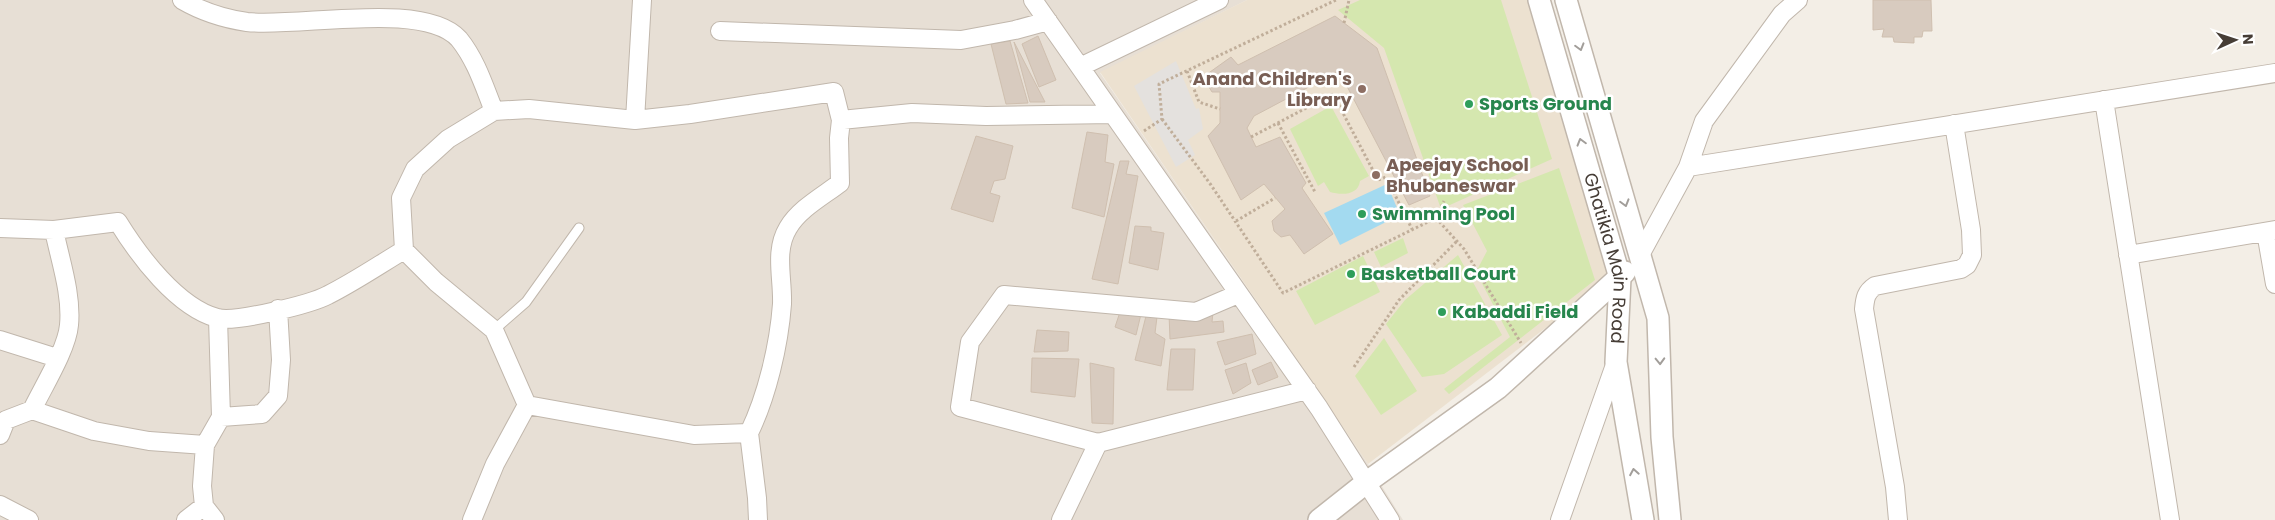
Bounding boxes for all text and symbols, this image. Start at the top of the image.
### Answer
north arrow [2210,15,2260,65]
text: N [2238,34,2258,45]
one-way arrow [1574,42,1585,51]
place label: Anand Children's Library [1193,66,1353,112]
marker: Anand Children's Library [1356,83,1368,95]
place label: Sports Ground [1479,91,1612,116]
marker: Sports Ground [1463,98,1475,110]
one-way arrow [1576,138,1586,146]
place label: Apeejay School Bhubaneswar [1386,152,1529,198]
marker: Apeejay School Bhubaneswar [1370,169,1382,181]
street label: Ghatikia Main Road [1578,170,1633,344]
one-way arrow [1620,198,1630,206]
place label: Swimming Pool [1372,201,1515,226]
marker: Swimming Pool [1356,208,1368,220]
place label: Basketball Court [1361,261,1516,286]
marker: Basketball Court [1345,268,1357,280]
place label: Kabaddi Field [1452,299,1579,324]
marker: Kabaddi Field [1436,306,1448,318]
one-way arrow [1654,357,1665,365]
one-way arrow [1630,468,1640,476]

